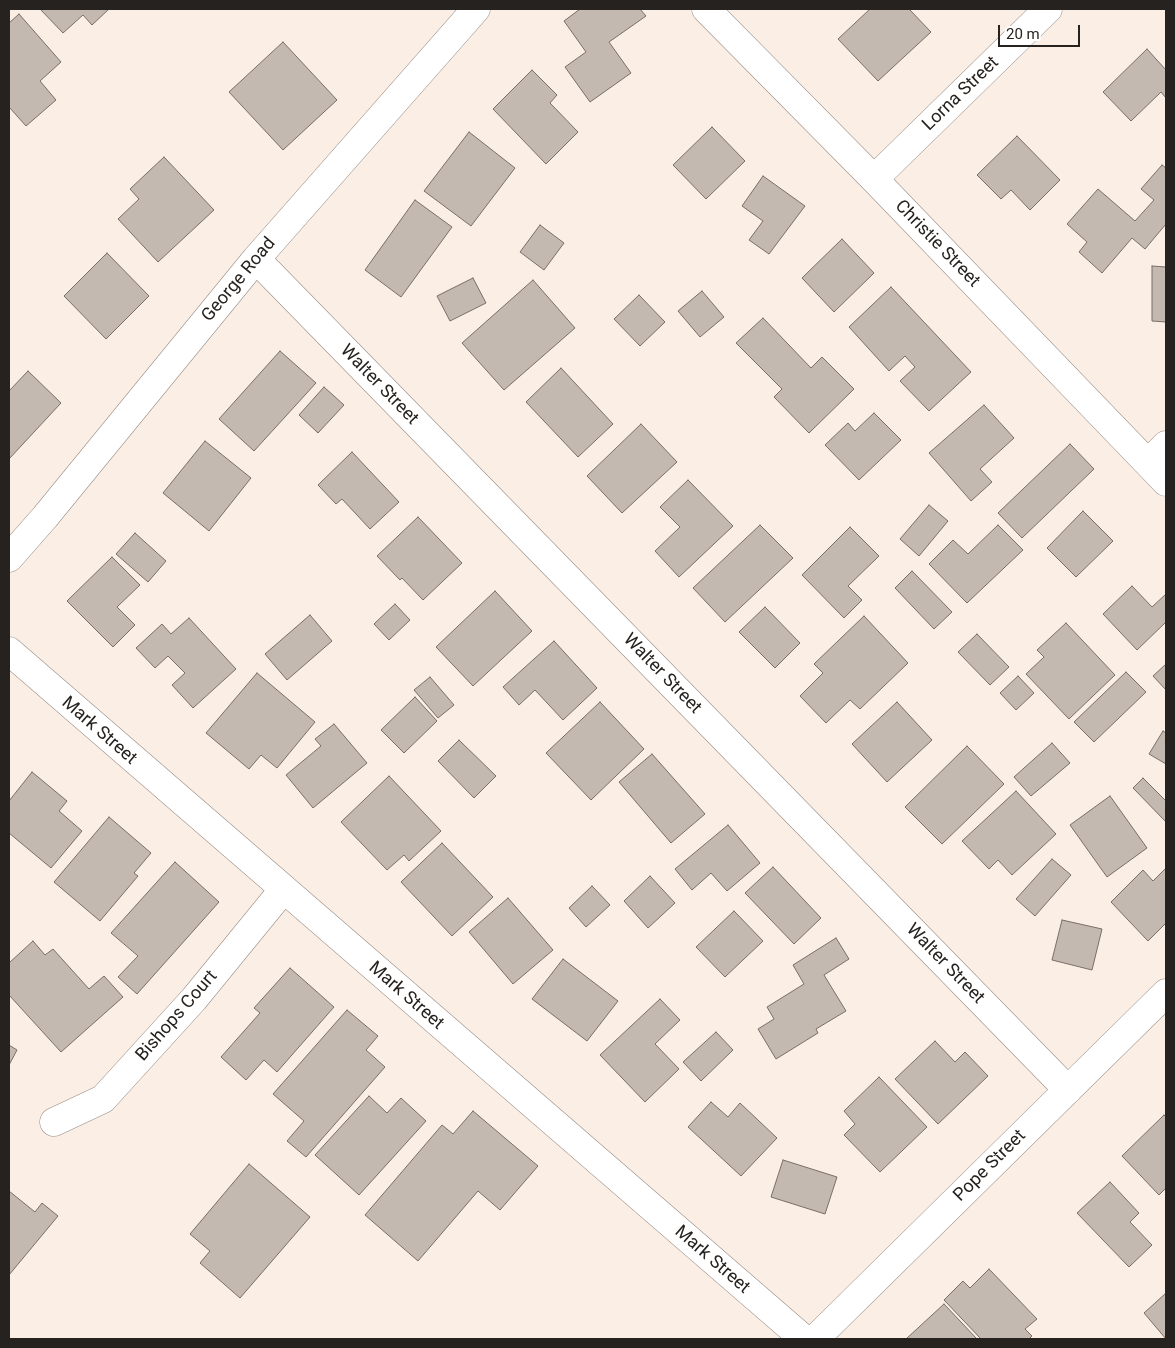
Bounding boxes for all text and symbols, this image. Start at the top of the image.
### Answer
scale bar [1000,15,1082,47]
text: 20 m [1006,25,1040,43]
street label: Lorna Street [918,52,1004,136]
street label: Christie Street [890,196,984,292]
street label: George Road [197,233,281,327]
street label: Walter Street [335,340,423,430]
street label: Walter Street [618,629,706,719]
street label: Mark Street [57,692,141,770]
street label: Walter Street [901,919,989,1009]
street label: Mark Street [364,957,448,1035]
street label: Bishops Court [132,966,222,1066]
street label: Pope Street [949,1125,1031,1207]
street label: Mark Street [670,1221,754,1299]

